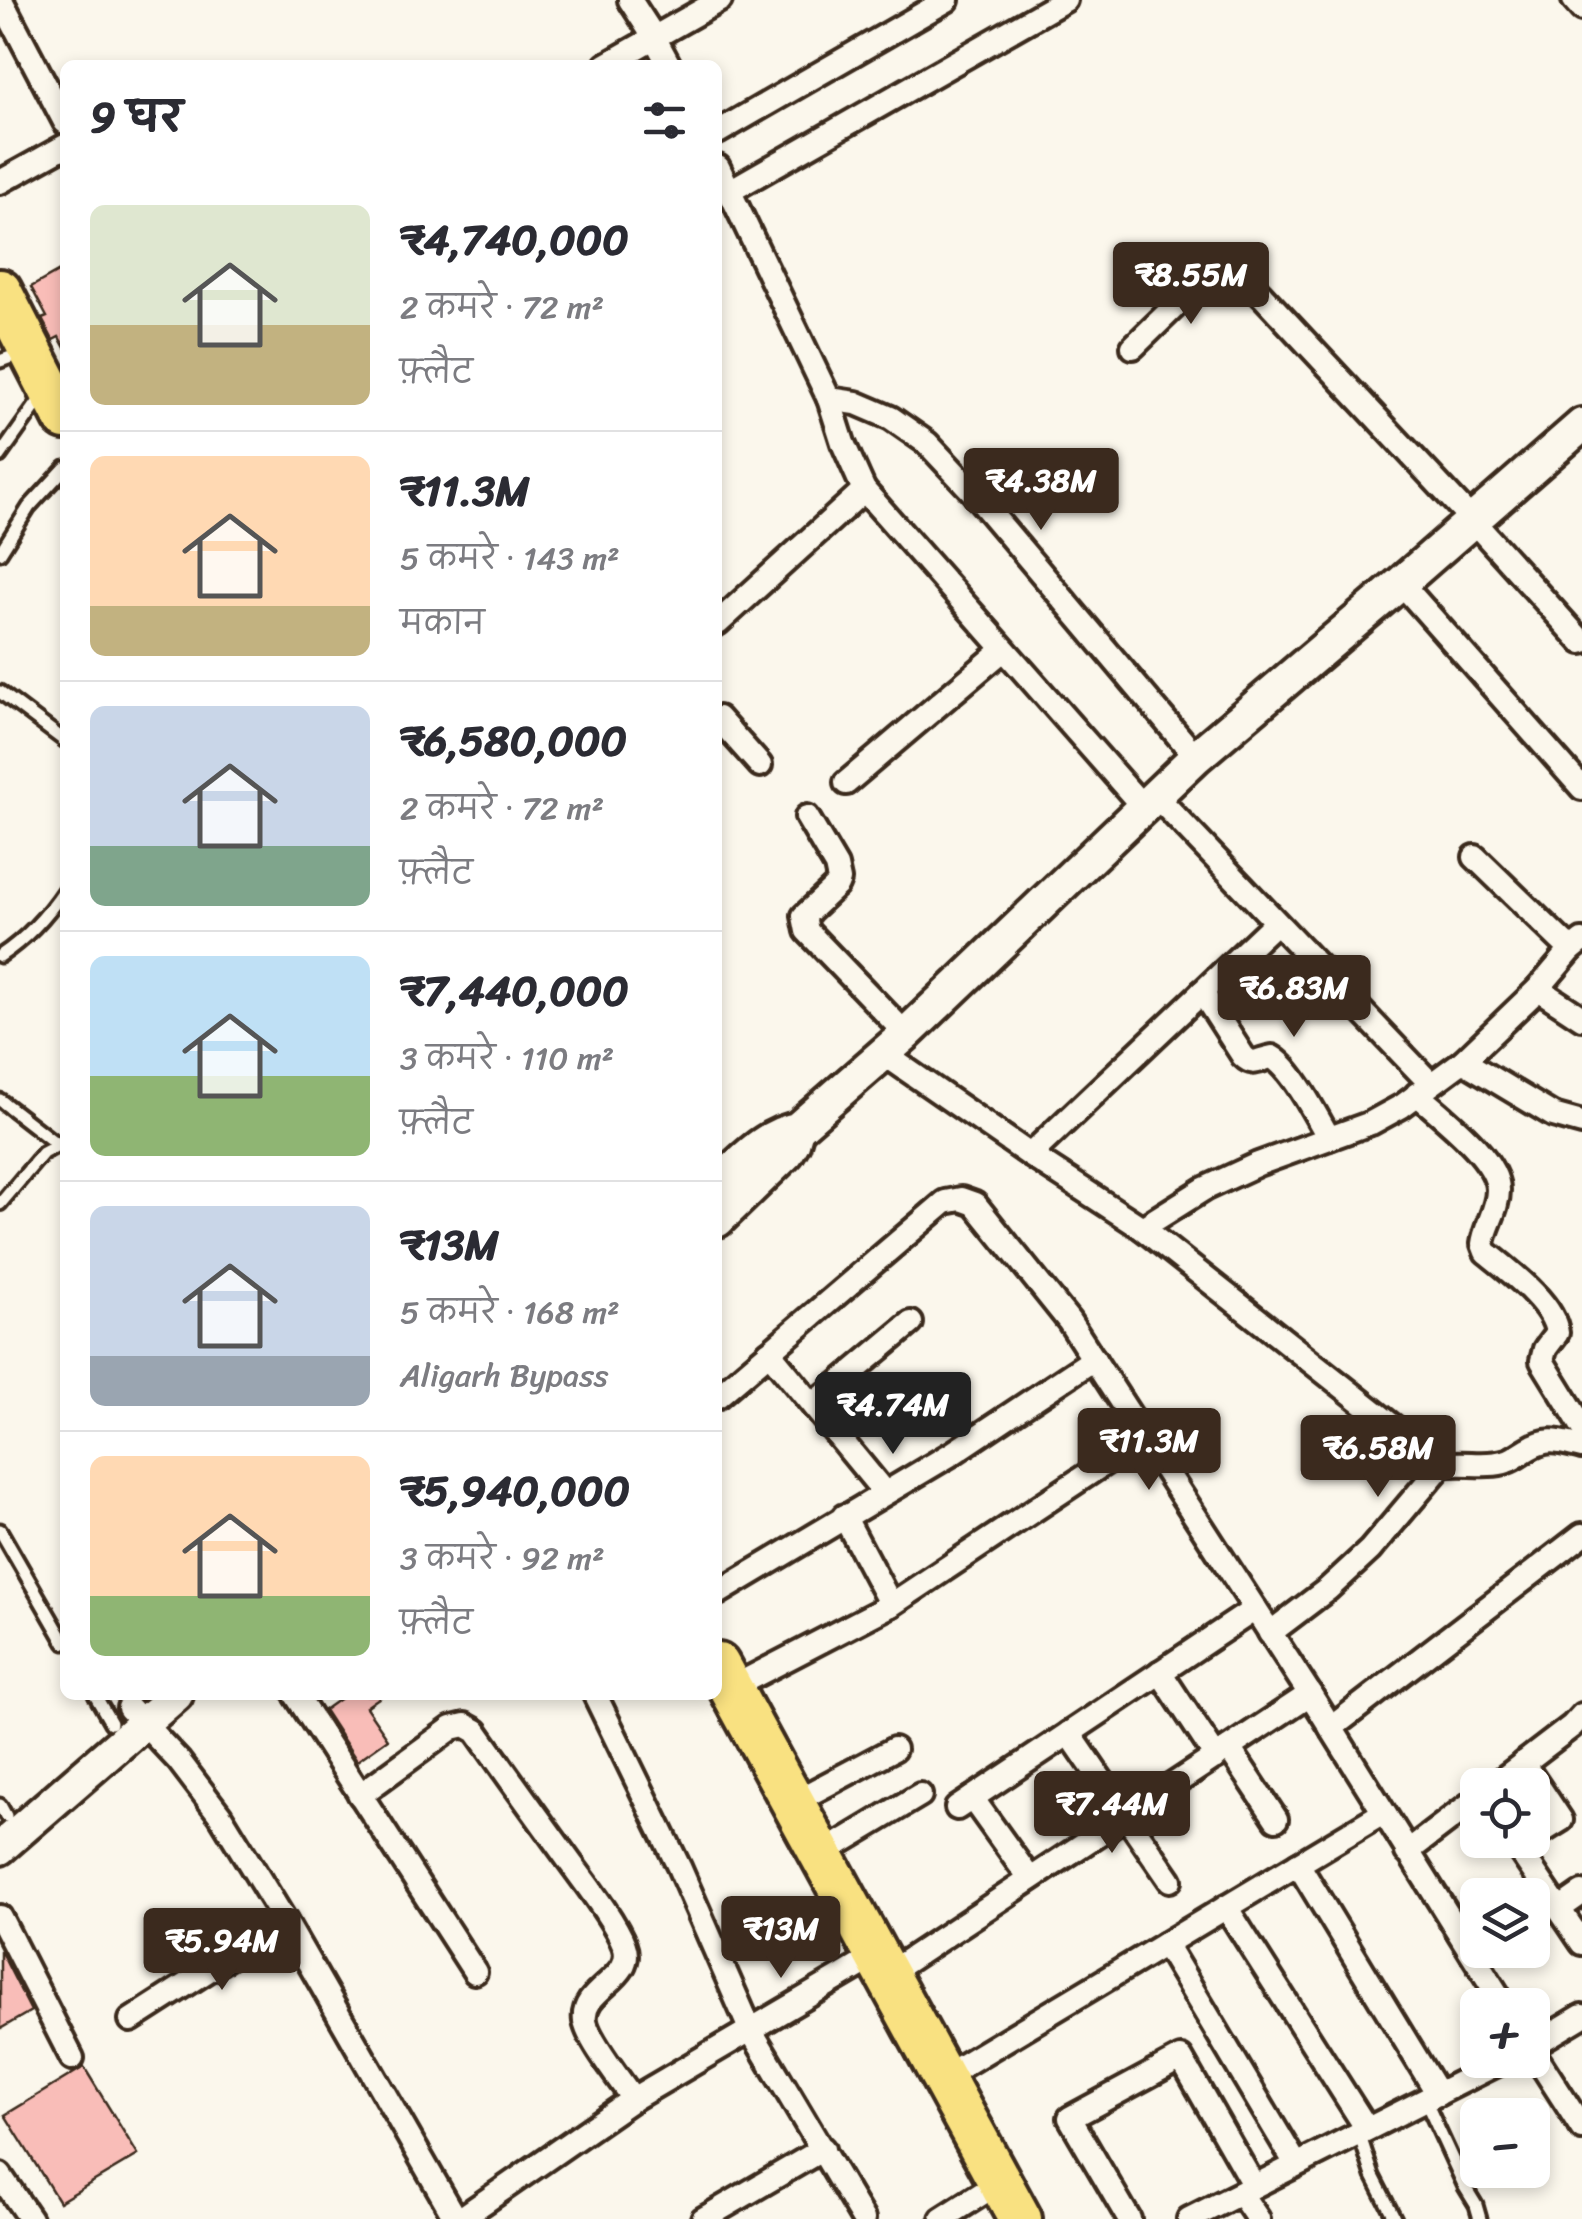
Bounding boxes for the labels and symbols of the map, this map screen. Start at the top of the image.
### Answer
pin: ₹8.55M [1110,242,1272,327]
pin: ₹4.38M [960,448,1122,533]
pin: ₹6.83M [1213,955,1375,1040]
pin: ₹4.74M [812,1372,974,1457]
pin: ₹11.3M [1068,1408,1230,1493]
pin: ₹6.58M [1297,1415,1459,1500]
pin: ₹7.44M [1031,1771,1193,1856]
pin: ₹13M [722,1896,840,1981]
pin: ₹5.94M [141,1908,303,1993]

